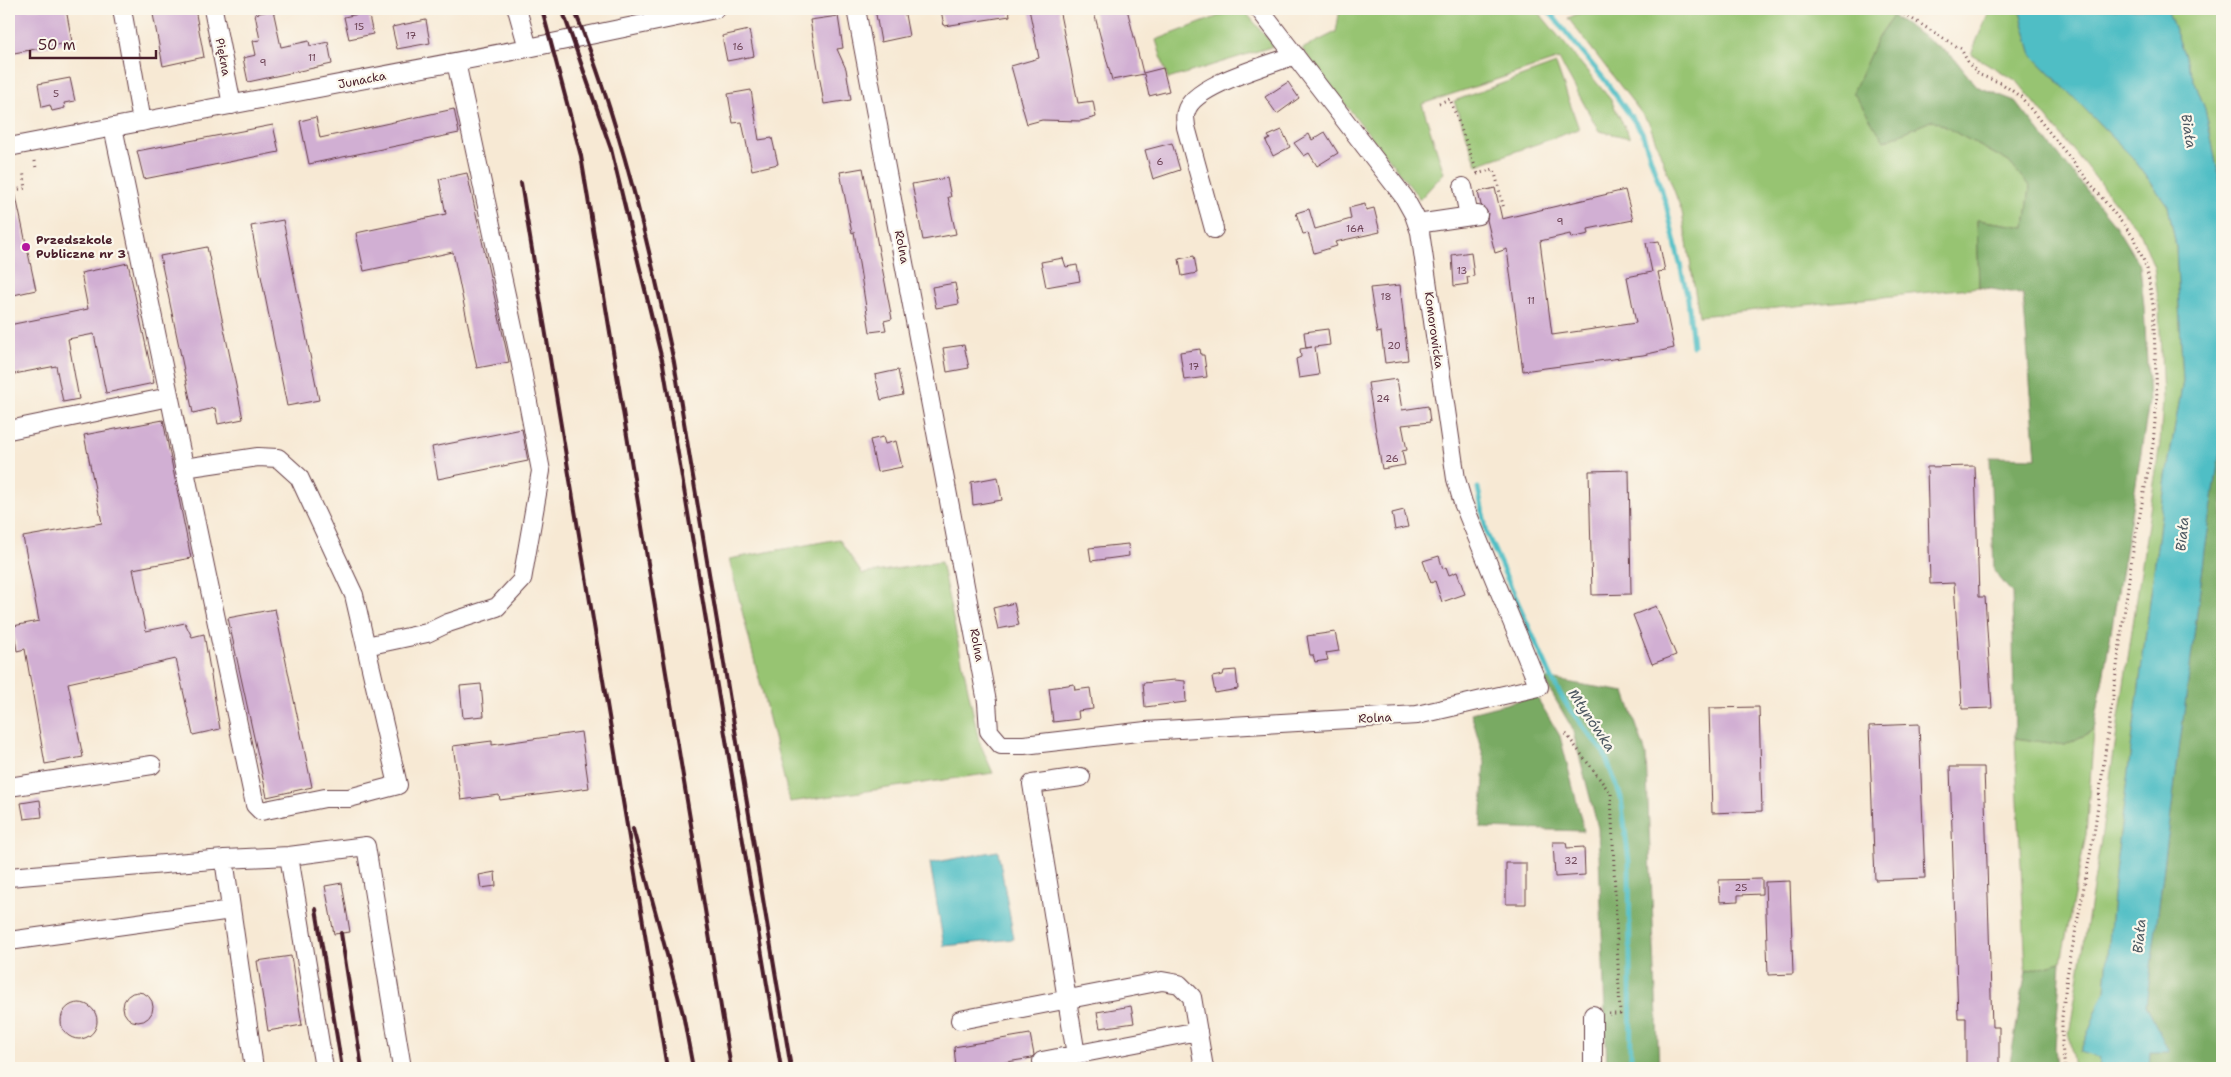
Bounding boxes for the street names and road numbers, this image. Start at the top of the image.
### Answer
street label: Piękna [212,37,235,78]
street label: Junacka [337,67,388,92]
street label: Rolna [891,229,913,266]
street label: Komorowicka [1421,291,1447,370]
street label: Rolna [966,627,988,663]
street label: Rolna [1358,709,1393,727]

